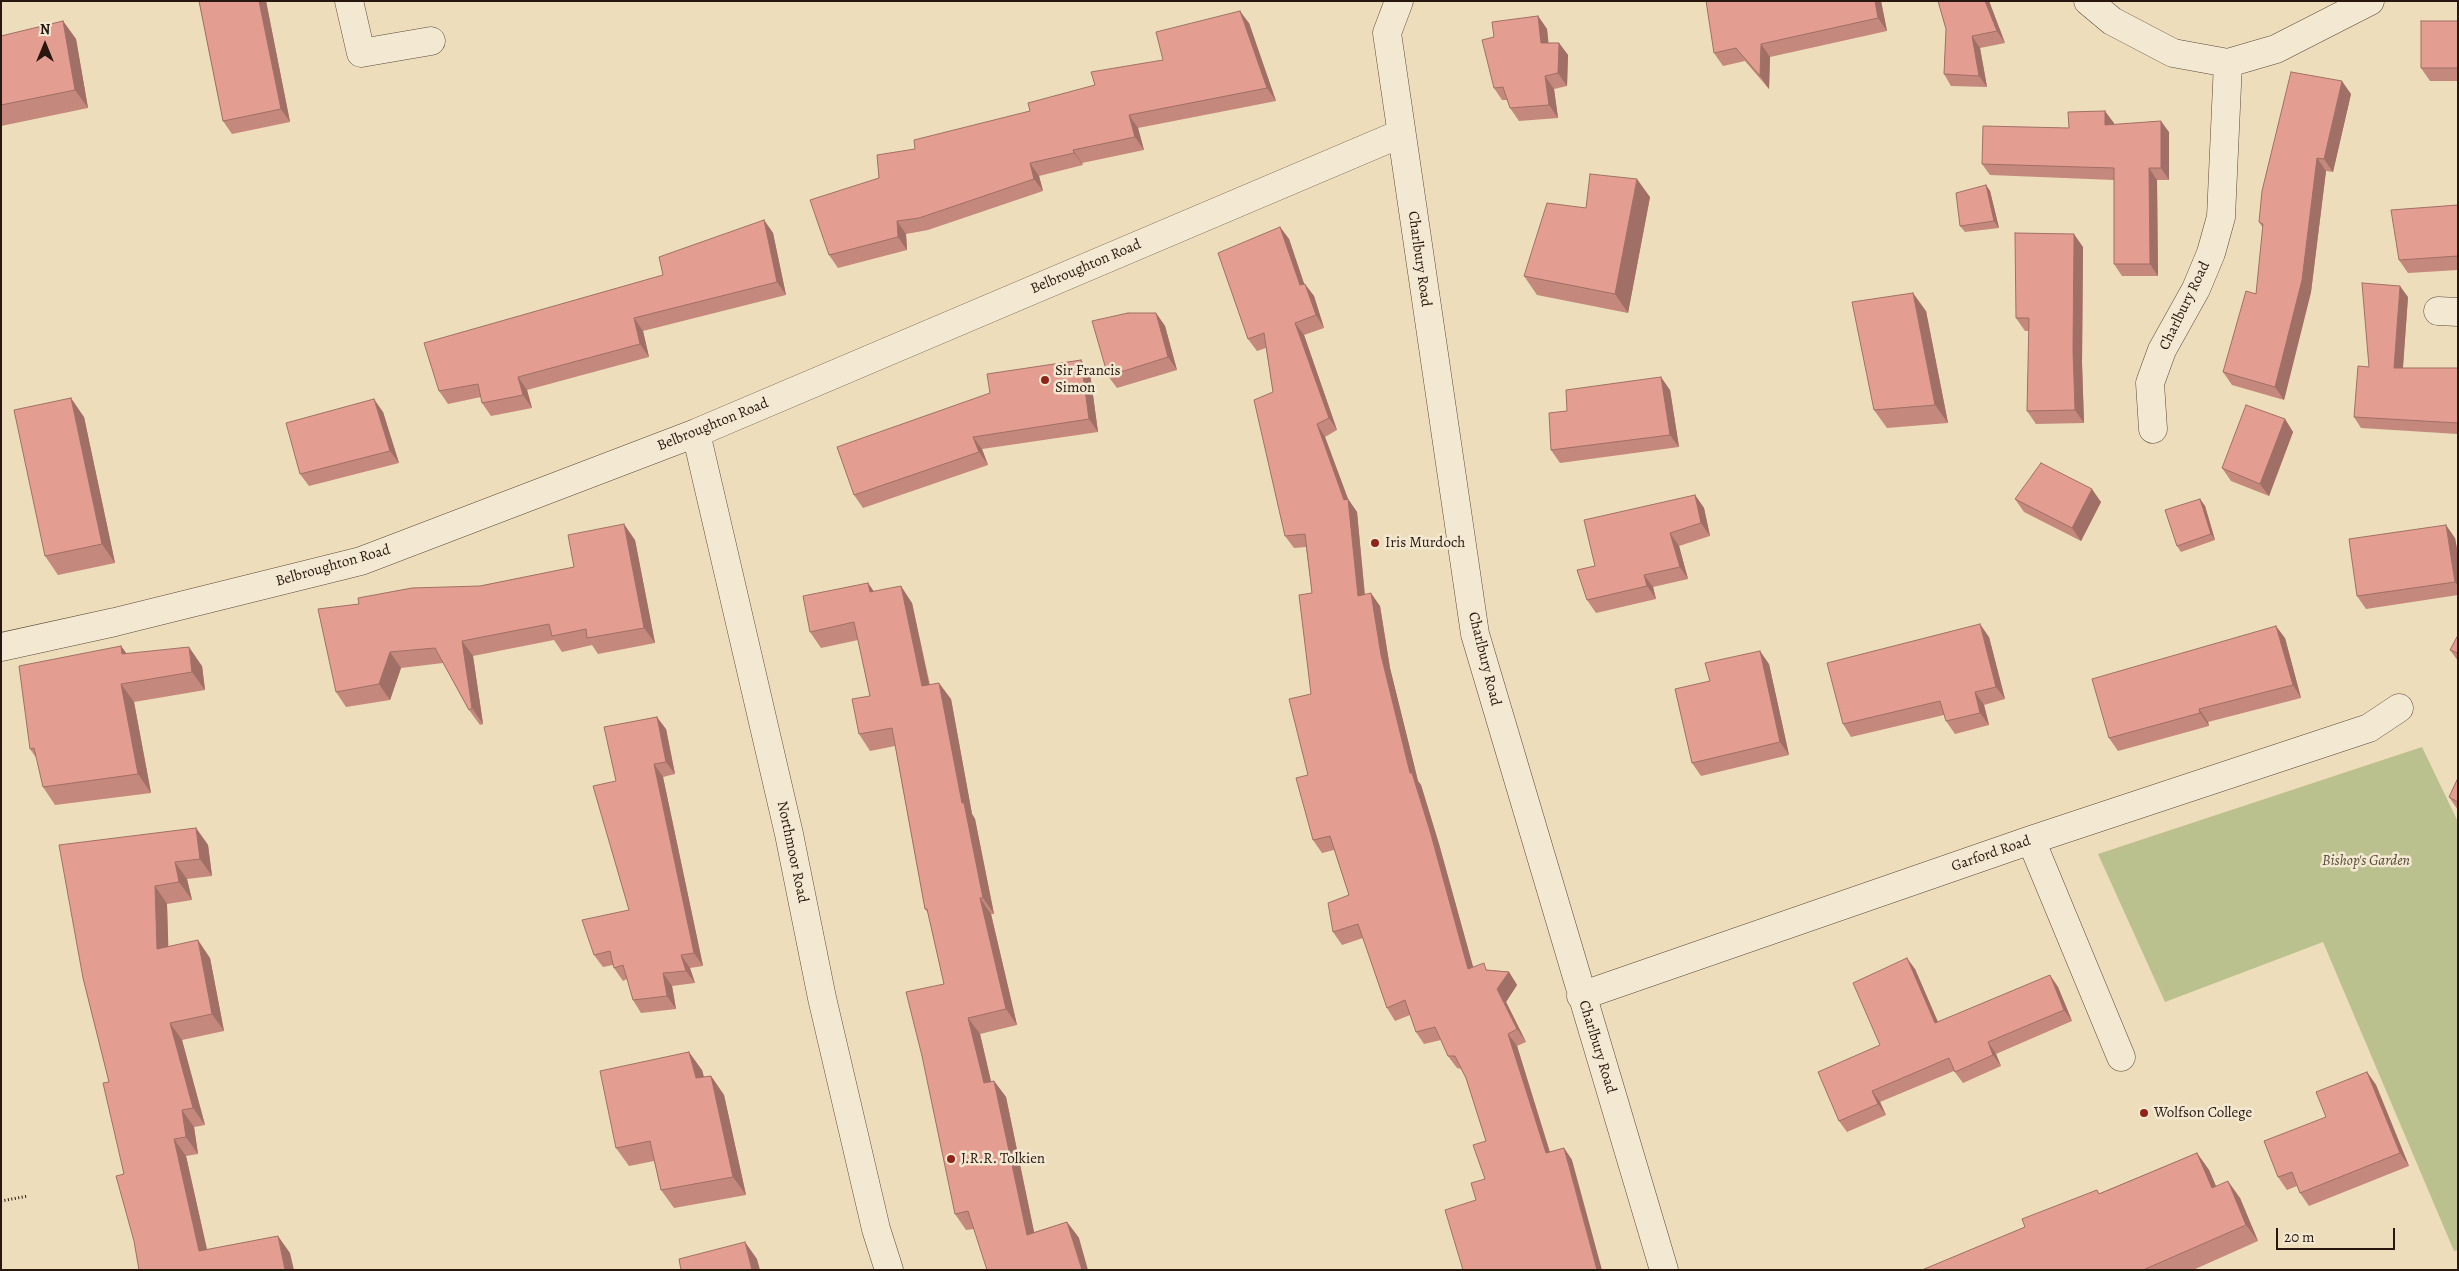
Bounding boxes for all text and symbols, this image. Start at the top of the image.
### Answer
north arrow [20,20,70,70]
text: N [40,20,50,39]
street label: Charlbury Road [1403,210,1435,308]
street label: Belbroughton Road [1028,236,1144,298]
street label: Charlbury Road [2156,259,2214,353]
place label: Sir Francis Simon [1055,362,1121,397]
marker: Sir Francis Simon [1039,374,1051,386]
street label: Belbroughton Road [655,394,771,456]
place label: Iris Murdoch [1385,534,1465,552]
marker: Iris Murdoch [1369,537,1381,549]
street label: Belbroughton Road [274,541,392,591]
street label: Charlbury Road [1464,610,1504,708]
street label: Northmoor Road [772,799,812,905]
street label: Garford Road [1949,832,2033,876]
park label: Bishop's Garden [2322,852,2410,870]
street label: Charlbury Road [1574,998,1620,1096]
place label: Wolfson College [2154,1104,2252,1122]
marker: Wolfson College [2138,1107,2150,1119]
place label: J.R.R. Tolkien [961,1150,1045,1168]
marker: J.R.R. Tolkien [945,1153,957,1165]
scale bar [2279,1218,2398,1250]
text: 20 m [2284,1227,2315,1247]

